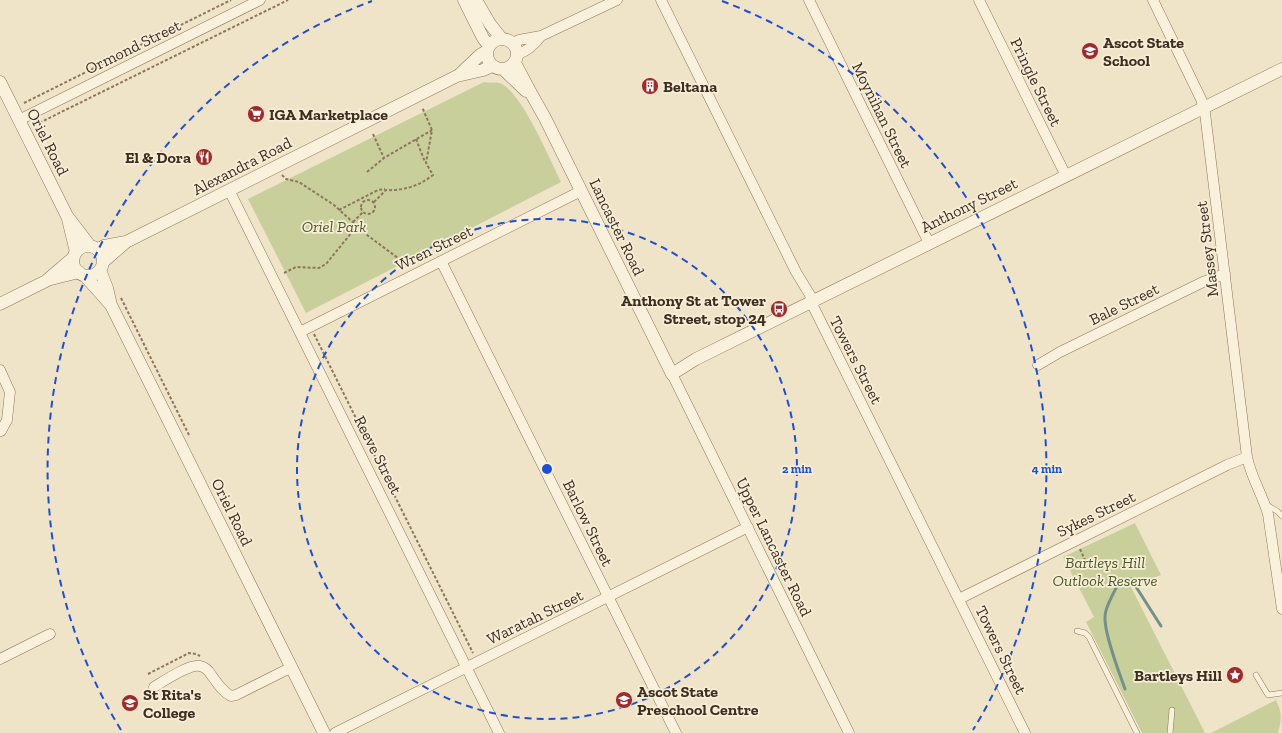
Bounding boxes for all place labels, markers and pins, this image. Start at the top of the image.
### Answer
place label: Ascot State School [1103,33,1184,70]
school or university icon: Ascot State School [1080,41,1100,61]
building icon: Beltana [640,76,660,96]
place label: Beltana [663,77,717,96]
supermarket icon: IGA Marketplace [246,104,266,124]
place label: IGA Marketplace [269,105,388,124]
restaurant icon: El & Dora [194,147,214,167]
place label: El & Dora [125,148,191,167]
place label: Anthony St at Tower Street, stop 24 [621,291,766,328]
bus stop icon: Anthony St at Tower Street, stop 24 [769,299,789,319]
centre of rings [540,462,554,476]
place icon: Bartleys Hill [1225,665,1245,685]
place label: Bartleys Hill [1134,666,1222,685]
place label: Ascot State Preschool Centre [637,682,759,719]
place label: St Rita's College [143,685,201,722]
school or university icon: Ascot State Preschool Centre [614,690,634,710]
school or university icon: St Rita's College [120,693,140,713]

